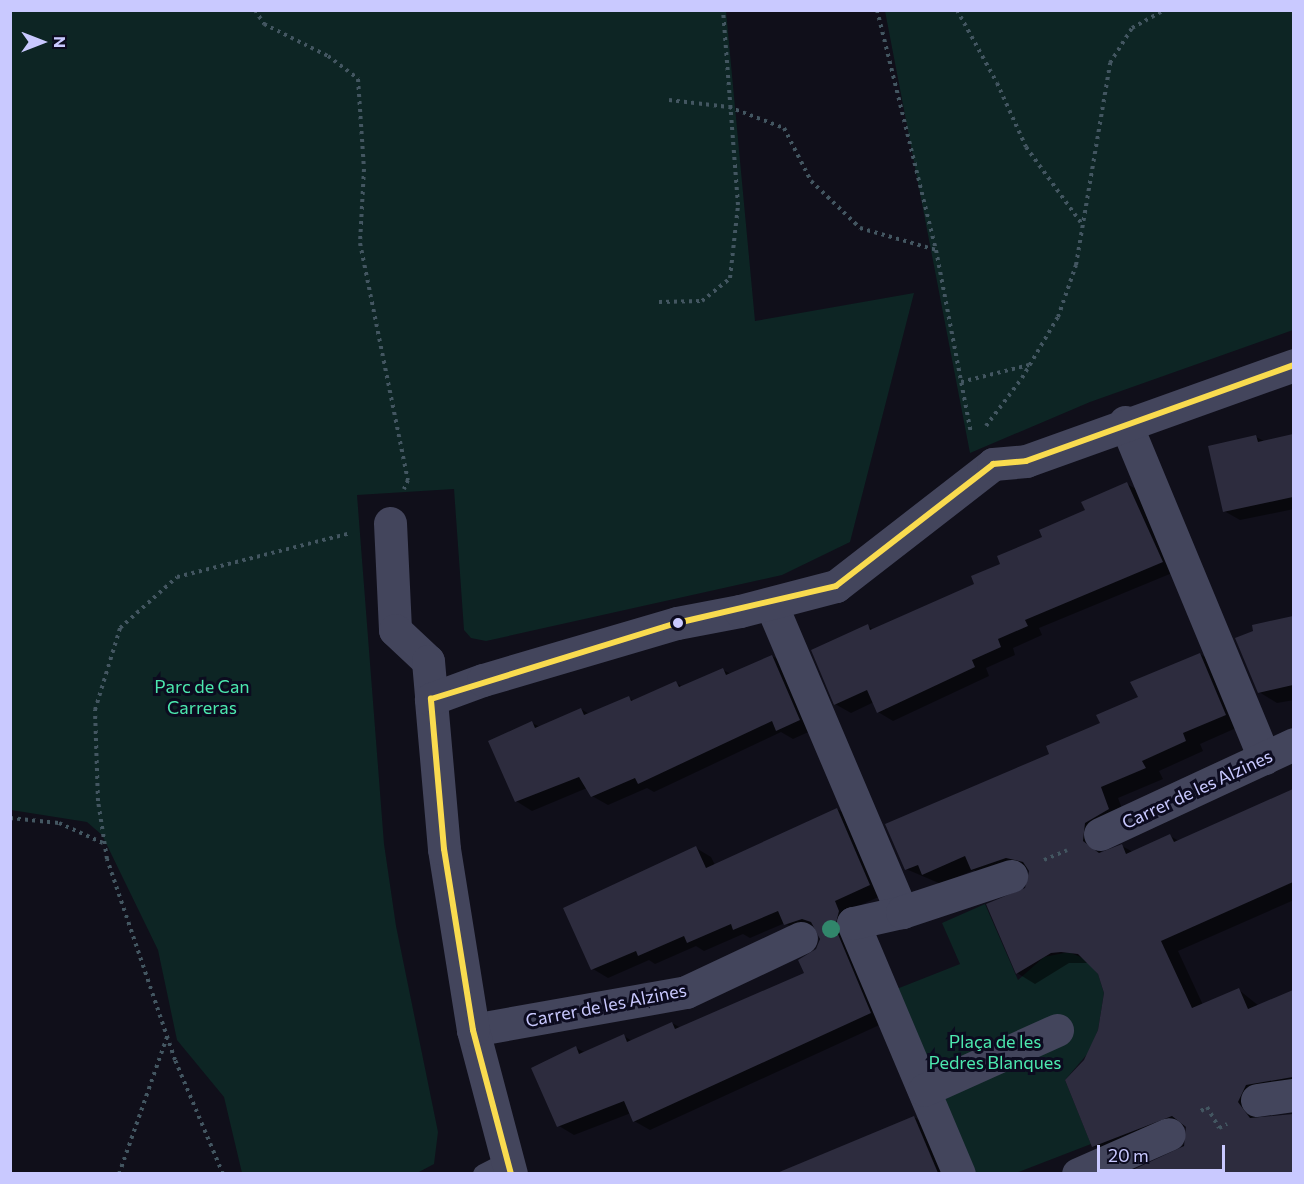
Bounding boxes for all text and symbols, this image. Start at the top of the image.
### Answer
north arrow [12,12,72,72]
text: N [51,36,70,48]
unlabelled marker [672,617,684,629]
park label: Parc de Can Carreras [154,676,250,718]
street label: Carrer de les Alzines [1118,745,1276,833]
street label: Carrer de les Alzines [524,979,688,1031]
park label: Plaça de les Pedres Blanques [928,1031,1062,1074]
scale bar [1100,1133,1228,1171]
text: 20 m [1108,1144,1149,1166]

